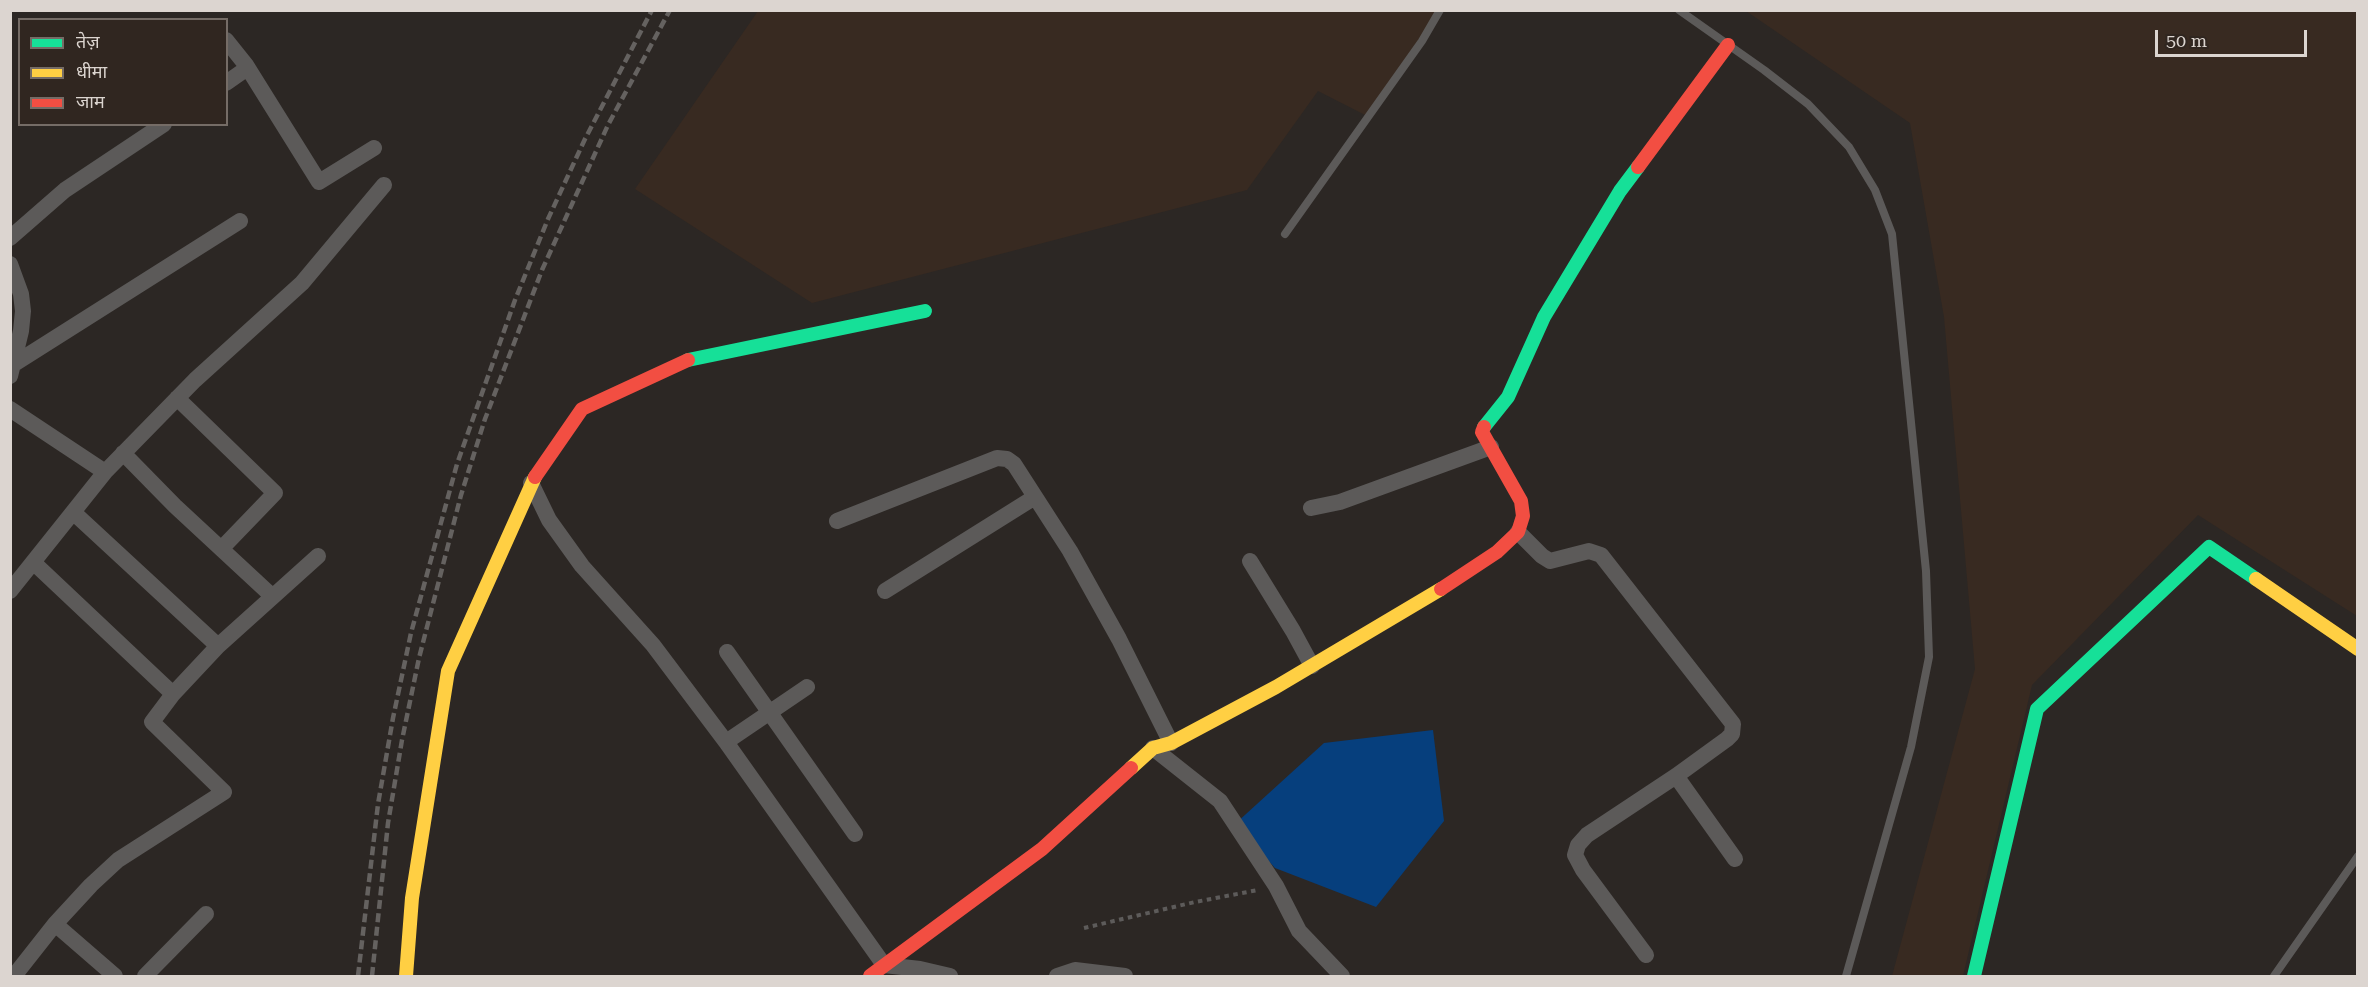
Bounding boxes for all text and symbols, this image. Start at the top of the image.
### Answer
legend [18,18,228,126]
scale bar [2158,18,2310,56]
text: 50 m [2166,30,2207,51]
text: तेज़ [76,31,100,52]
text: धीमा [76,61,107,82]
text: जाम [76,91,105,112]

